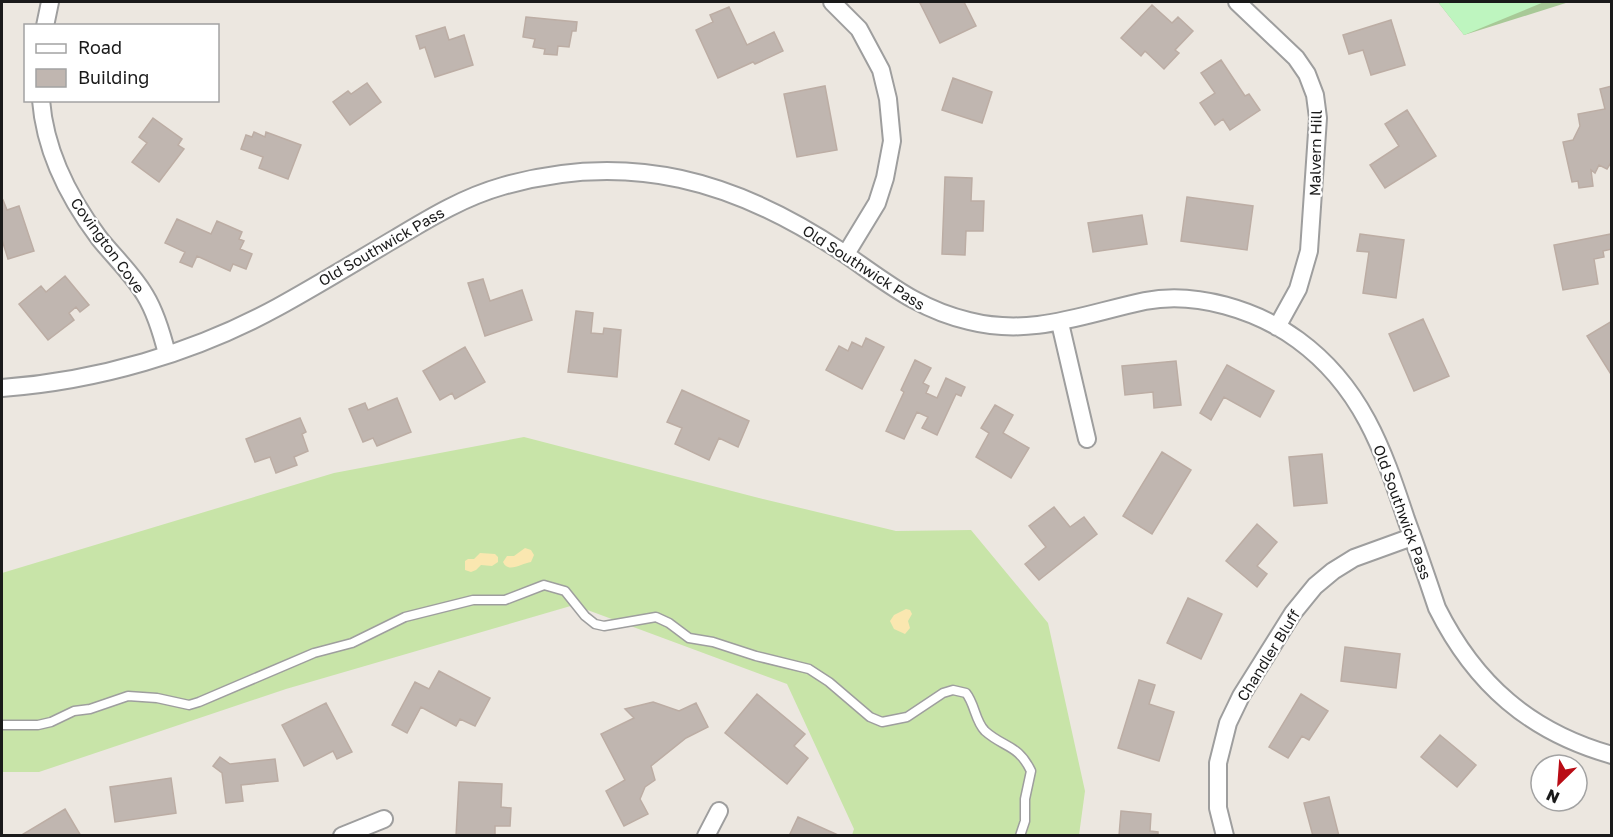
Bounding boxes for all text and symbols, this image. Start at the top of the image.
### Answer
legend [24,24,219,102]
text: Road [78,36,122,58]
text: Building [78,66,149,88]
street label: Malvern Hill [1305,109,1325,196]
street label: Covington Cove [67,194,149,296]
street label: Old Southwick Pass [315,203,447,289]
street label: Old Southwick Pass [800,221,929,313]
street label: Old Southwick Pass [1370,442,1436,582]
street label: Chandler Bluff [1233,606,1304,704]
north arrow [1529,753,1589,813]
text: N [1543,785,1562,808]

